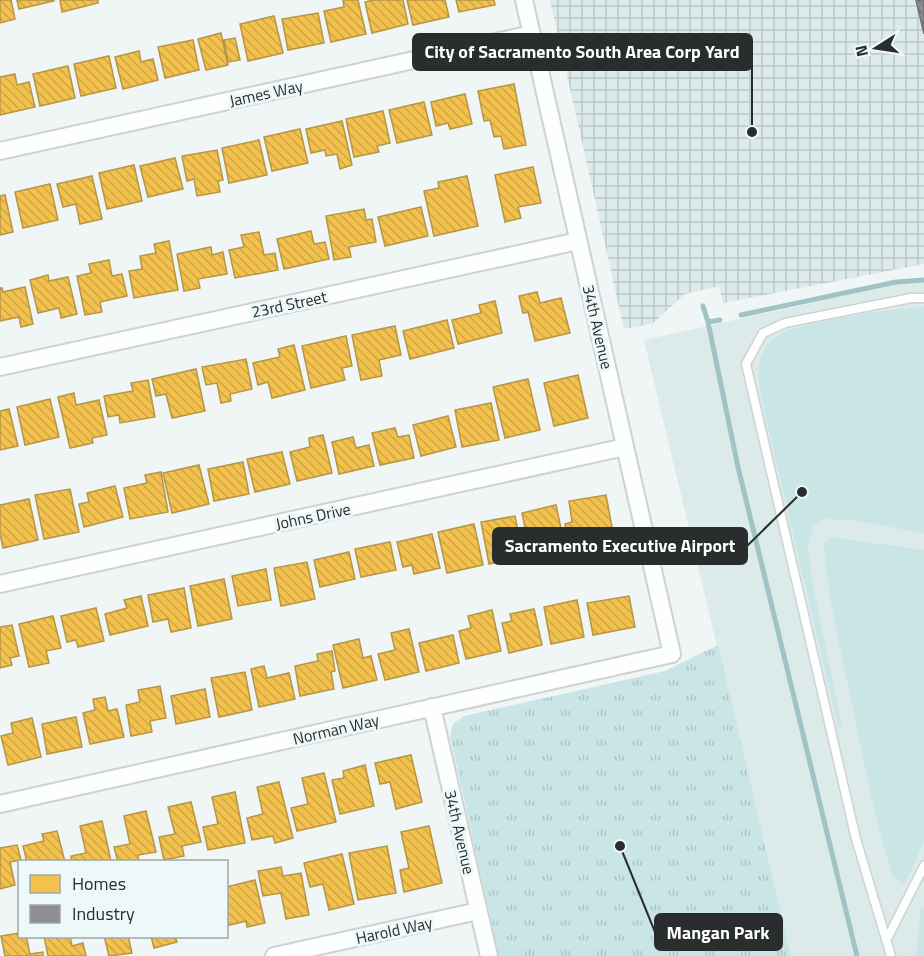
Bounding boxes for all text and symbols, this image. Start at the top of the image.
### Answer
north arrow [846,18,906,78]
callout: City of Sacramento South Area Corp Yard [413,34,752,70]
text: City of Sacramento South Area Corp Yard [424,38,740,65]
text: N [848,43,874,59]
street label: James Way [227,73,305,112]
street label: 34th Avenue [577,283,619,371]
street label: 23rd Street [249,284,329,324]
street label: Johns Drive [273,496,353,536]
callout: Sacramento Executive Airport [493,528,747,564]
text: Sacramento Executive Airport [505,532,736,559]
street label: Norman Way [291,707,382,751]
street label: 34th Avenue [439,788,481,876]
legend [18,860,228,938]
text: Homes [72,870,126,897]
text: Industry [72,900,135,927]
street label: Harold Way [353,910,435,950]
callout: Mangan Park [655,914,782,950]
text: Mangan Park [667,919,770,946]

